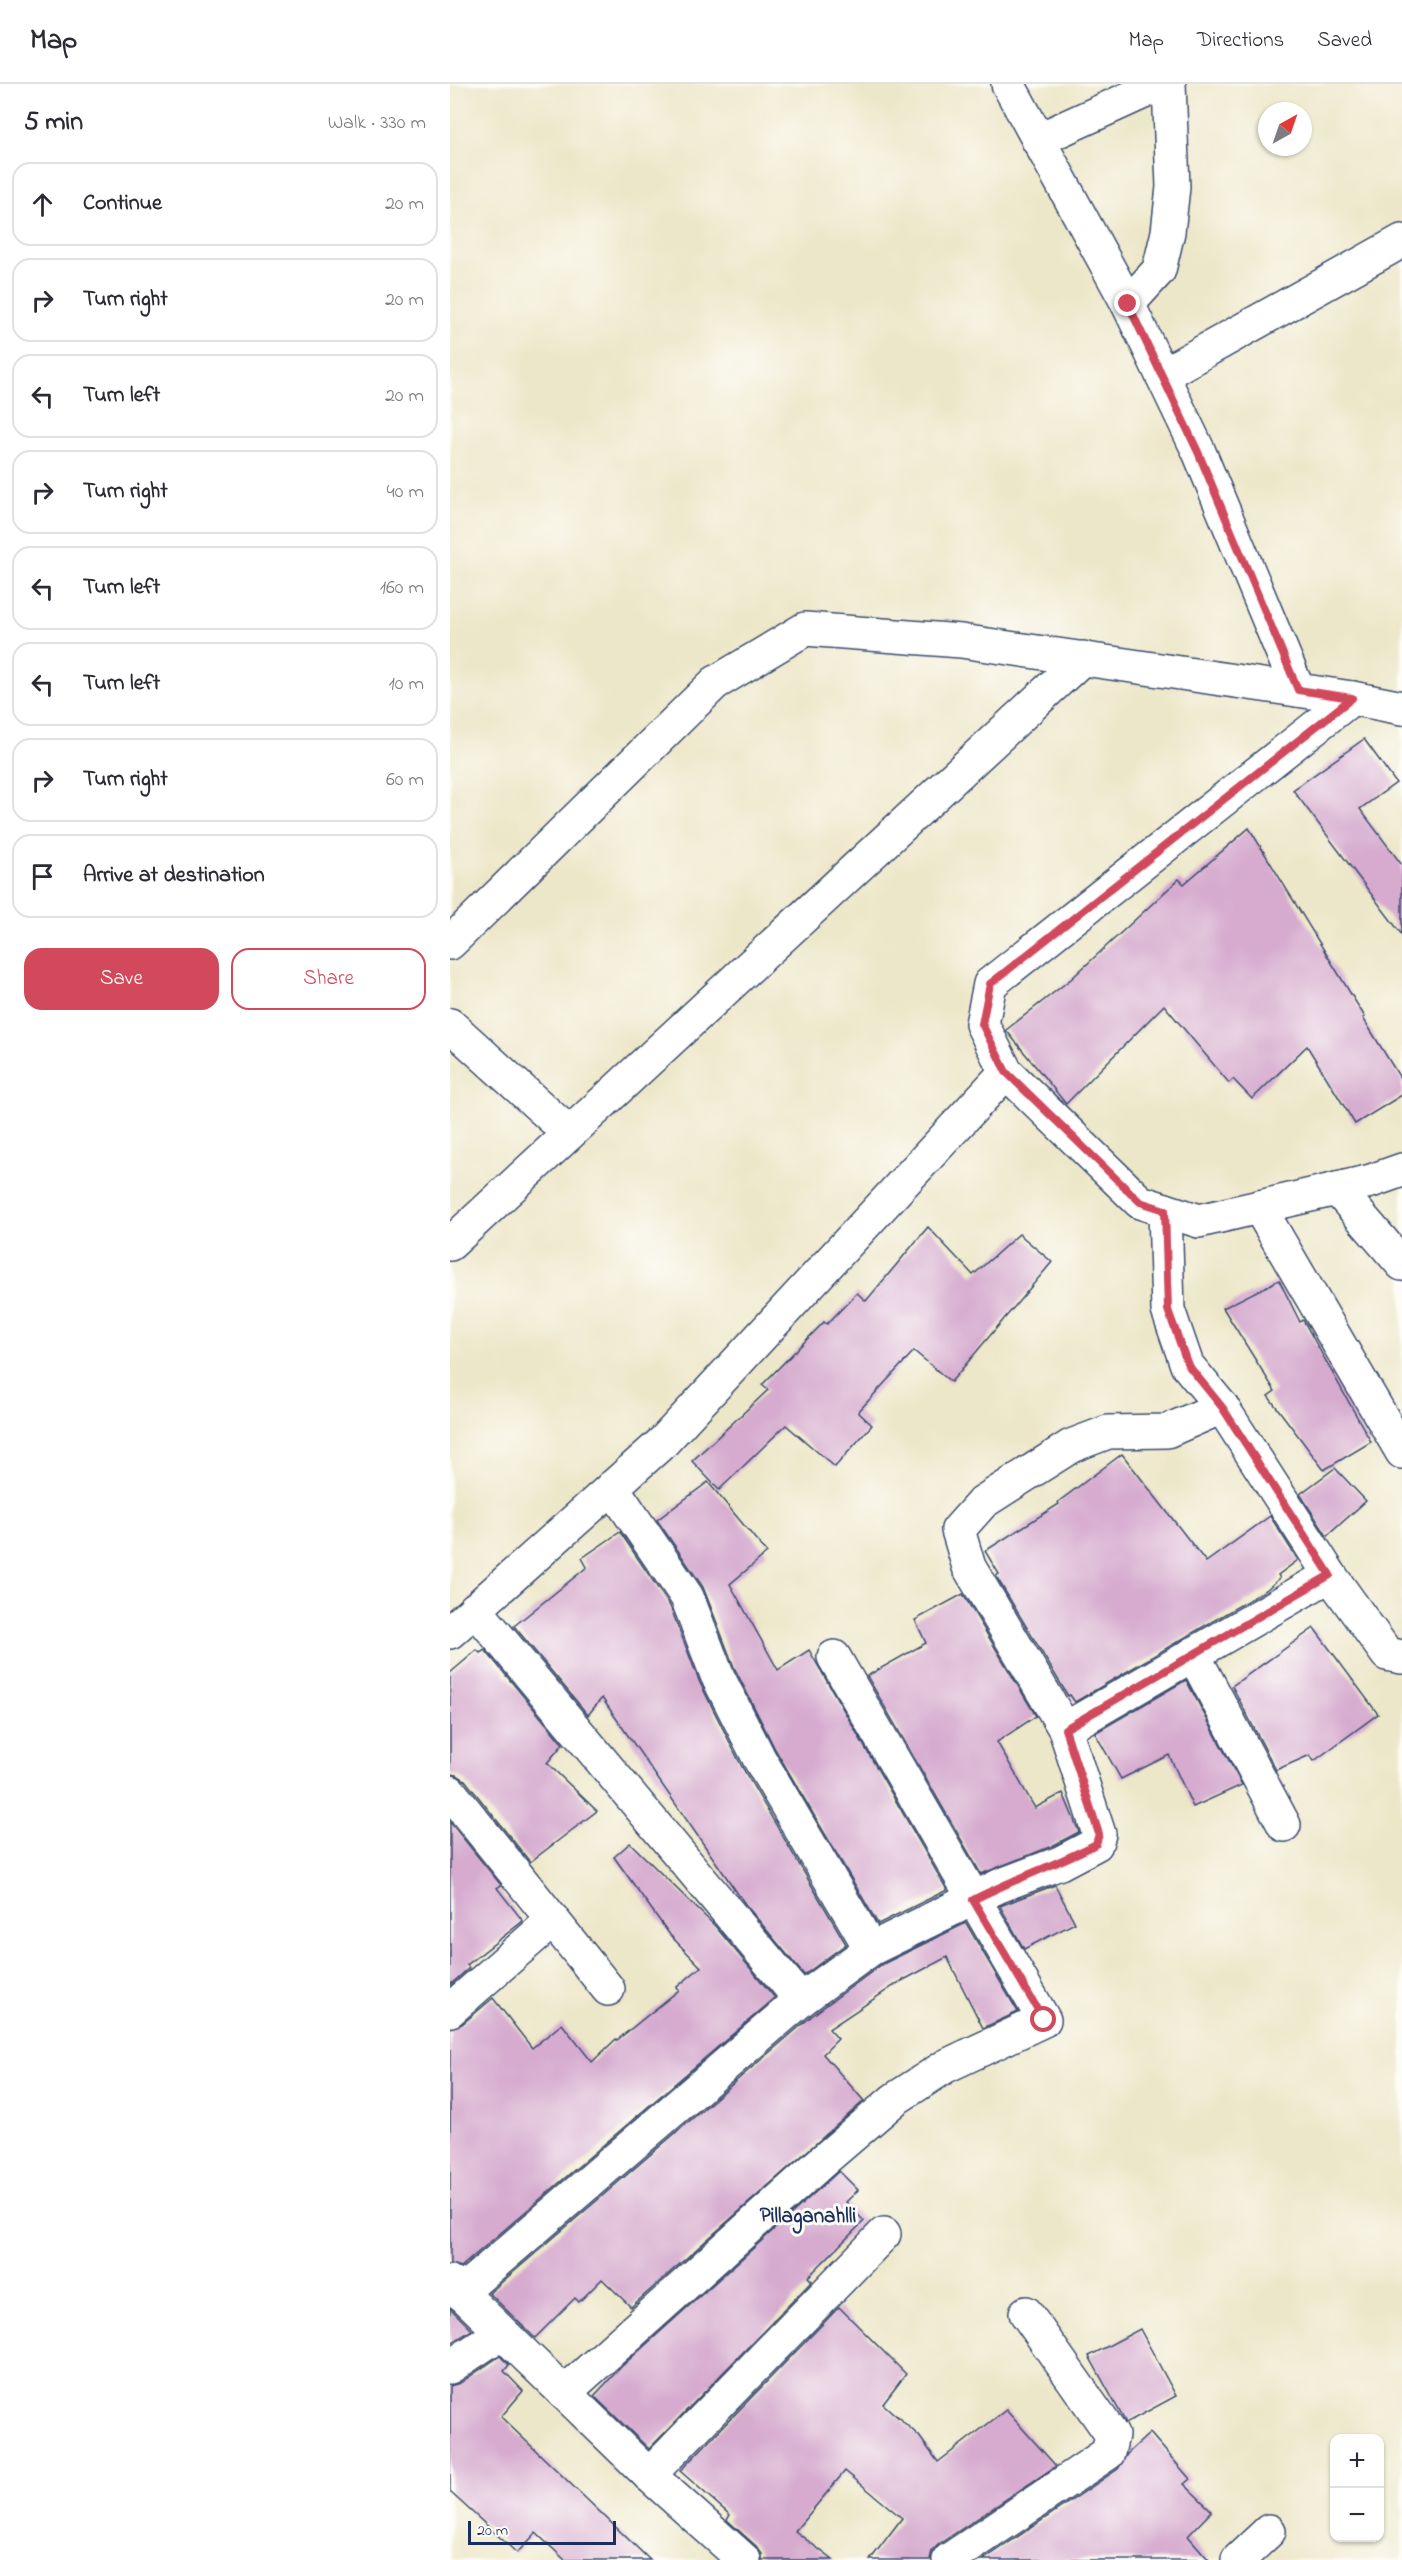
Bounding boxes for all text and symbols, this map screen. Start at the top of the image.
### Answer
text: Map [30,21,77,62]
text: Map [1128,26,1164,56]
text: Directions [1197,26,1284,56]
text: Saved [1317,26,1372,56]
north arrow [1258,102,1312,156]
text: 5 min [24,104,83,142]
text: Walk · 330 m [328,109,426,138]
icon: ahead [26,188,59,221]
text: Continue [83,188,162,220]
text: 20 m [385,190,424,219]
icon: right [26,284,59,317]
text: Turn right [83,284,168,316]
text: 20 m [385,286,424,315]
route end [1114,290,1140,316]
icon: left [26,380,59,413]
text: Turn left [83,380,160,412]
text: 20 m [385,382,424,411]
icon: right [26,476,59,509]
text: Turn right [83,476,168,508]
text: 40 m [387,478,424,507]
icon: left [26,572,59,605]
text: Turn left [83,572,160,604]
text: 160 m [380,574,424,603]
icon: left [26,668,59,701]
text: Turn left [83,668,160,700]
text: 10 m [388,670,424,699]
icon: right [26,764,59,797]
text: Turn right [83,764,168,796]
text: 60 m [386,766,424,795]
icon: arrive [26,860,59,893]
text: Arrive at destination [83,860,265,892]
button: Save [24,948,219,1010]
button: Share [231,948,426,1010]
route start [1030,2006,1056,2032]
district label: Pillaganahlli [760,2202,856,2234]
map controls [1330,2434,1384,2542]
button: + [1330,2434,1384,2488]
button: − [1330,2488,1384,2542]
scale bar [468,2518,616,2546]
text: 20 m [477,2519,508,2543]

